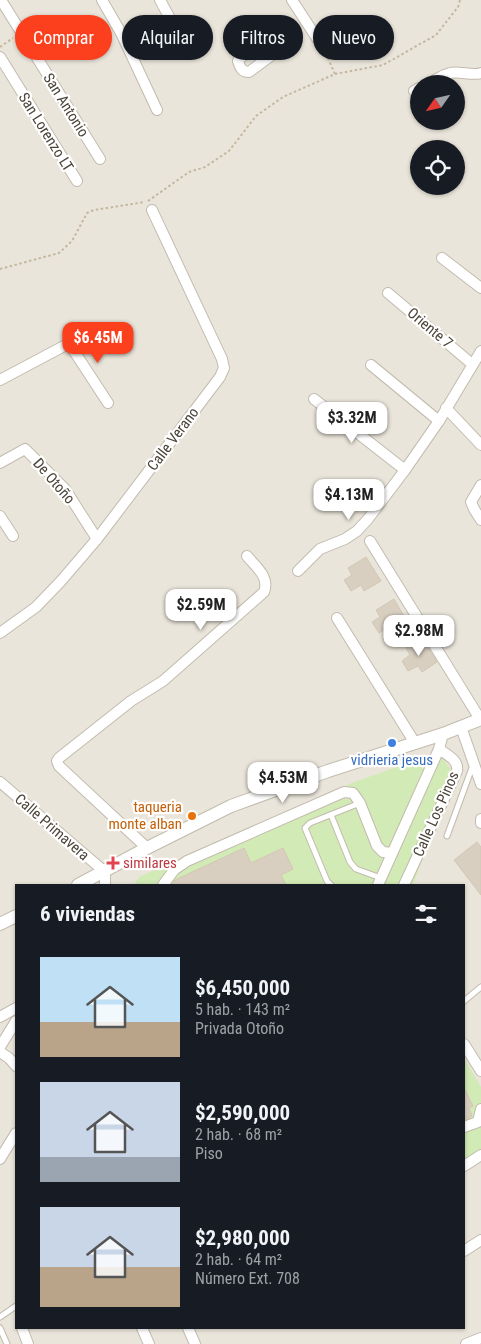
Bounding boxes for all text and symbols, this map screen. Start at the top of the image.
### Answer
chip: Comprar [15,15,112,60]
chip: Alquilar [122,15,213,60]
chip: Filtros [223,15,303,60]
chip: Nuevo [313,15,394,60]
street label: San Antonio [39,70,93,140]
north arrow [410,75,465,130]
map controls [410,75,465,195]
street label: San Lorenzo LT [15,89,77,175]
button: locate [410,140,465,195]
street label: Oriente 7 [404,304,456,352]
pin: $6.45M [57,322,139,364]
text: $6.45M [73,328,123,347]
pin: $3.32M [311,402,393,444]
street label: Calle Verano [143,404,203,474]
text: $3.32M [327,408,377,427]
street label: De Otoño [29,454,79,508]
pin: $4.13M [308,478,390,521]
text: $4.13M [324,485,374,504]
pin: $2.59M [160,588,242,631]
text: $2.59M [176,595,226,614]
pin: $2.98M [378,614,460,657]
text: $2.98M [394,621,444,640]
marker: vidrieria jesus [386,737,398,749]
place label: vidrieria jesus [351,751,433,769]
pin: $4.53M [242,762,324,804]
text: $4.53M [258,768,308,787]
street label: Calle Los Pinos [409,768,463,859]
street label: Calle Primavera [11,790,93,864]
place label: taqueria monte alban [109,798,182,833]
marker: taqueria monte alban [186,810,198,822]
place label: similares [123,854,177,872]
marker: similares [107,857,119,869]
icon: filters [412,900,440,928]
text: 6 viviendas [40,902,135,926]
text: $6,450,000 [195,976,290,1000]
icon: home [80,977,140,1037]
text: 5 hab. · 143 m² [195,1000,290,1019]
text: Privada Otoño [195,1019,284,1038]
text: $2,590,000 [195,1101,290,1125]
icon: home [80,1102,140,1162]
text: 2 hab. · 68 m² [195,1125,282,1144]
text: Piso [195,1144,223,1163]
text: $2,980,000 [195,1226,290,1250]
icon: home [80,1227,140,1287]
text: 2 hab. · 64 m² [195,1250,282,1269]
text: Número Ext. 708 [195,1269,300,1288]

